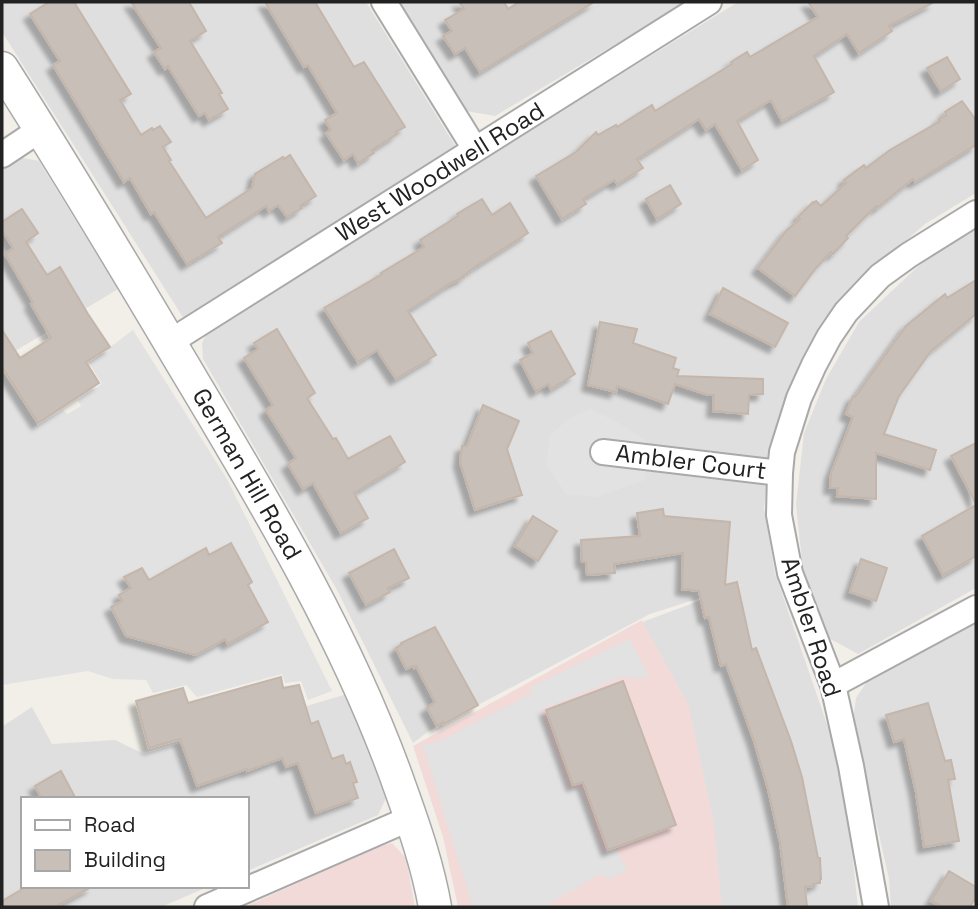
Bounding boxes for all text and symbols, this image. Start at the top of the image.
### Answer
street label: West Woodwell Road [330,95,550,248]
street label: German Hill Road [186,382,309,565]
street label: Ambler Court [614,437,768,486]
street label: Ambler Road [774,553,849,701]
legend [21,797,248,888]
text: Road [84,811,136,838]
text: Building [84,846,166,873]

